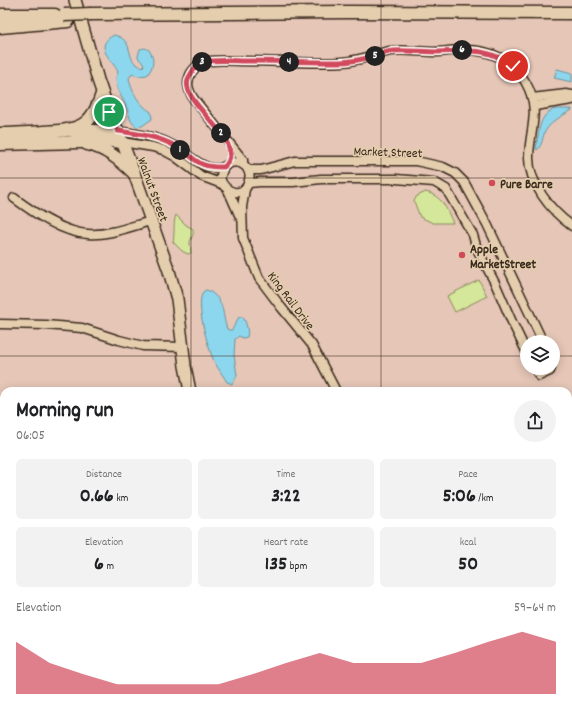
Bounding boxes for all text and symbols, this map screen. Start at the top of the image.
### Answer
pin: 6 [452,40,472,60]
text: 6 [459,42,465,58]
pin: 5 [365,46,385,66]
text: 5 [372,48,378,64]
pin [496,49,530,83]
pin: 3 [192,52,212,72]
pin: 4 [279,52,299,72]
text: 3 [200,54,204,70]
text: 4 [287,54,291,70]
icon: check [502,55,524,77]
pin [92,95,126,129]
icon: arrive [98,101,120,123]
pin: 2 [211,123,231,143]
text: 2 [219,125,223,141]
pin: 1 [170,140,190,160]
text: 1 [179,142,181,158]
street label: Market Street [353,143,423,164]
street label: Walnut Street [131,155,172,225]
place label: Pure Barre [500,176,553,195]
marker: Pure Barre [487,178,497,188]
place label: Apple MarketStreet [470,241,536,275]
marker: Apple MarketStreet [457,250,467,260]
street label: King Rail Drive [262,268,319,335]
map controls [520,335,560,375]
button: layers [520,335,560,375]
text: Morning run [16,396,114,427]
button: share [514,400,556,442]
text: 06:05 [16,427,45,446]
text: Distance [86,467,122,483]
text: Time [277,467,295,483]
text: Pace [458,467,478,483]
text: 0.66 [80,483,114,511]
text: 3:22 [271,483,301,511]
text: 5:06 [442,483,476,511]
text: km [114,491,128,507]
text: /km [476,491,494,507]
text: Elevation [85,535,123,551]
text: Heart rate [264,535,308,551]
text: kcal [460,535,476,551]
text: 6 [94,551,104,579]
text: 135 [265,551,287,579]
text: 50 [458,551,478,579]
text: m [104,559,114,575]
text: bpm [287,559,307,575]
text: Elevation [16,599,61,618]
text: 59–64 m [514,599,556,618]

